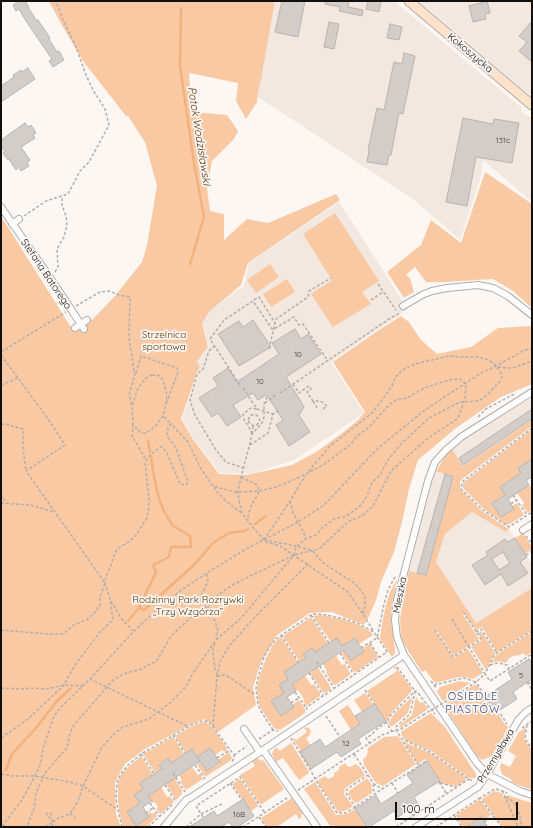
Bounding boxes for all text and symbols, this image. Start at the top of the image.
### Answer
street label: Kokoszycka [445,31,495,75]
water label: Potok Wodzisławski [185,86,213,186]
house number: 131c [496,136,510,146]
street label: Stefana Batorego [18,237,74,311]
park label: Strzelnica sportowa [142,329,186,352]
house number: 10 [294,350,302,360]
house number: 10 [256,377,264,387]
street label: Mieszka [391,576,409,614]
park label: Rodzinny Park Rozrywki „Trzy Wzgórza” [132,594,244,618]
house number: 5 [519,671,523,681]
district label: OSIEDLE PIASTÓW [445,690,501,716]
street label: Przemysława [475,727,517,785]
house number: 12 [342,739,350,749]
scale bar [397,794,520,820]
text: 100 m [402,801,435,816]
house number: 16B [233,810,245,820]

